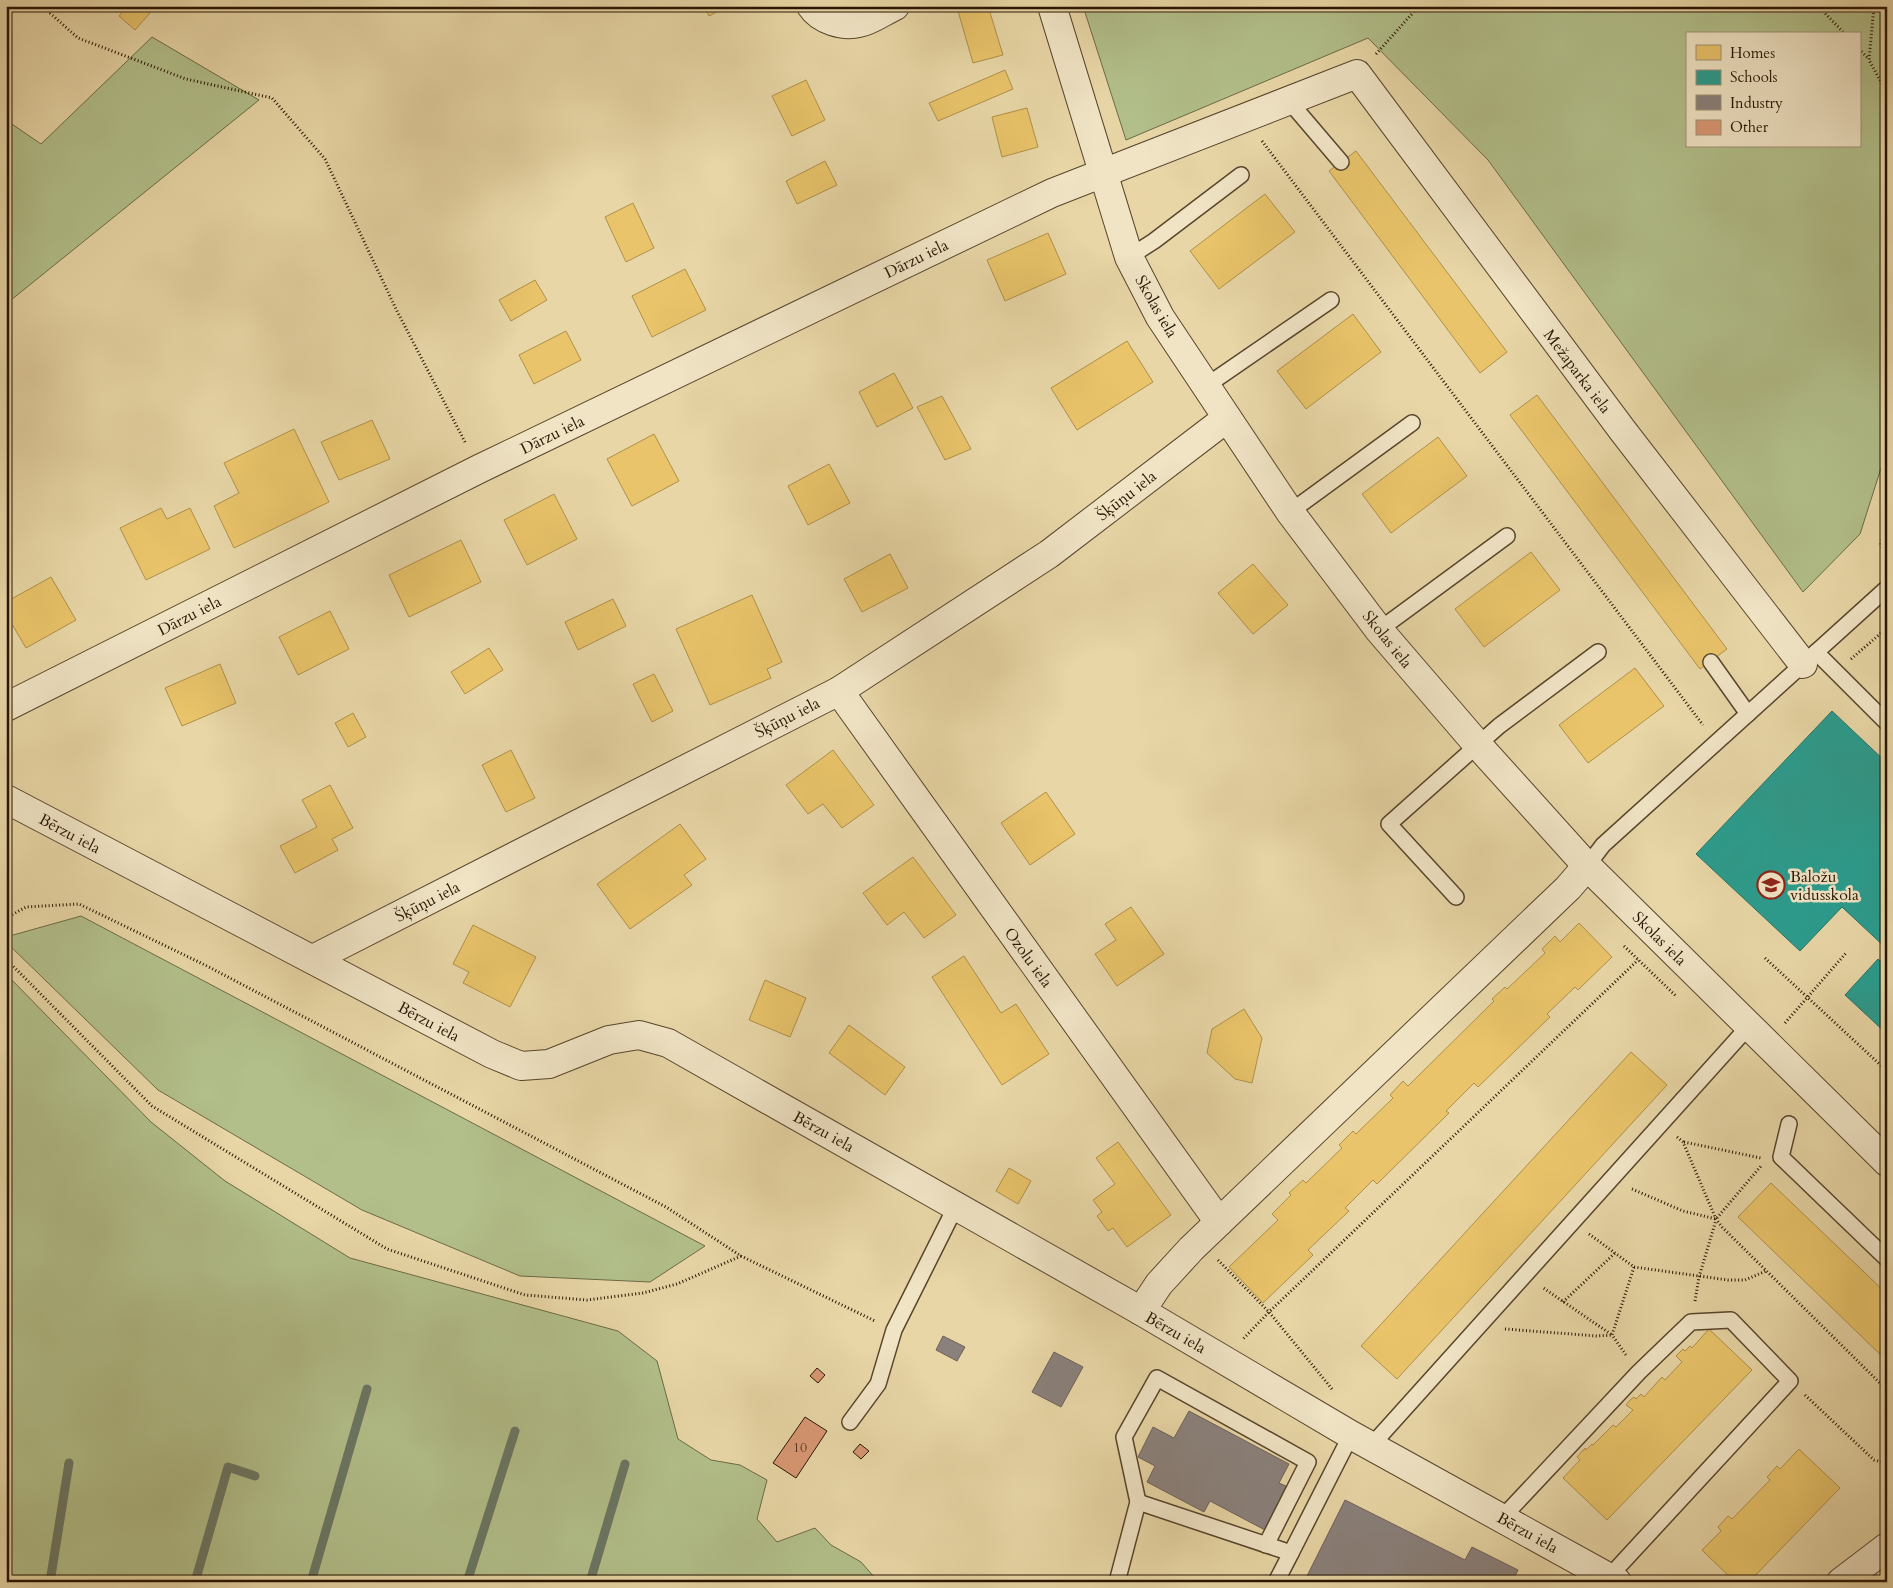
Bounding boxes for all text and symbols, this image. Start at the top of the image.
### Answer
legend [1686,32,1860,148]
text: Homes [1730,43,1775,63]
text: Schools [1730,67,1778,87]
text: Industry [1730,93,1783,113]
text: Other [1730,117,1769,137]
street label: Dārzu iela [881,234,952,284]
street label: Skolas iela [1129,271,1183,342]
street label: Mežaparka iela [1538,325,1616,418]
street label: Dārzu iela [517,410,588,460]
street label: Šķūņu iela [1092,465,1161,526]
street label: Dārzu iela [154,590,225,641]
street label: Skolas iela [1357,606,1417,673]
street label: Šķūņu iela [751,692,824,744]
street label: Bērzu iela [35,808,104,859]
place label: Baložu vidusskola [1790,866,1859,906]
school or university icon: Baložu vidusskola [1756,870,1786,900]
street label: Šķūņu iela [391,876,464,928]
street label: Skolas iela [1627,907,1691,971]
street label: Ozolu iela [999,923,1058,992]
street label: Bērzu iela [394,996,463,1047]
street label: Bērzu iela [789,1106,858,1158]
street label: Bērzu iela [1141,1307,1210,1359]
house number: 10 [793,1438,807,1457]
street label: Bērzu iela [1493,1507,1562,1559]

